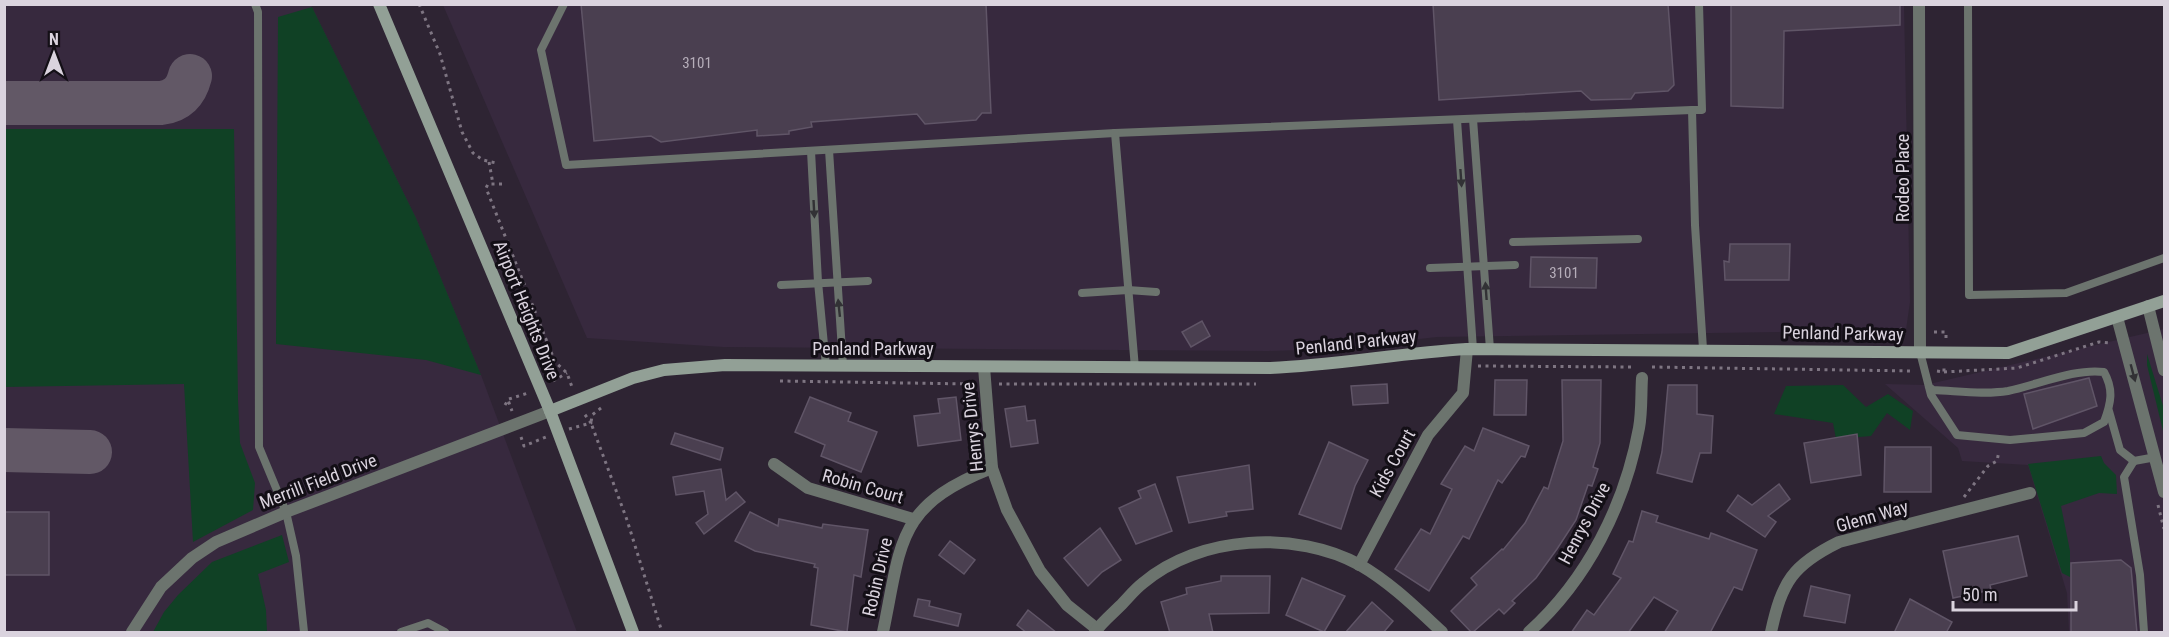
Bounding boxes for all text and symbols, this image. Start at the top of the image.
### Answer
north arrow [24,24,84,84]
text: N [49,30,59,49]
house number: 3101 [682,54,712,72]
street label: Rodeo Place [1892,134,1913,222]
one-way arrow [1456,168,1466,187]
one-way arrow [810,200,819,219]
street label: Airport Heights Drive [490,237,564,383]
house number: 3101 [1549,264,1579,282]
one-way arrow [1481,282,1491,301]
one-way arrow [834,298,843,317]
street label: Penland Parkway [1782,321,1904,345]
street label: Penland Parkway [1295,325,1418,359]
street label: Penland Parkway [812,338,934,359]
one-way arrow [2129,364,2139,382]
street label: Henrys Drive [957,381,987,473]
street label: Kids Court [1365,425,1419,501]
street label: Merrill Field Drive [256,449,380,513]
street label: Robin Court [820,464,906,508]
street label: Henrys Drive [1554,478,1614,568]
street label: Glenn Way [1833,496,1911,536]
street label: Robin Drive [858,535,896,619]
scale bar [1953,574,2076,612]
text: 50 m [1962,584,1997,605]

